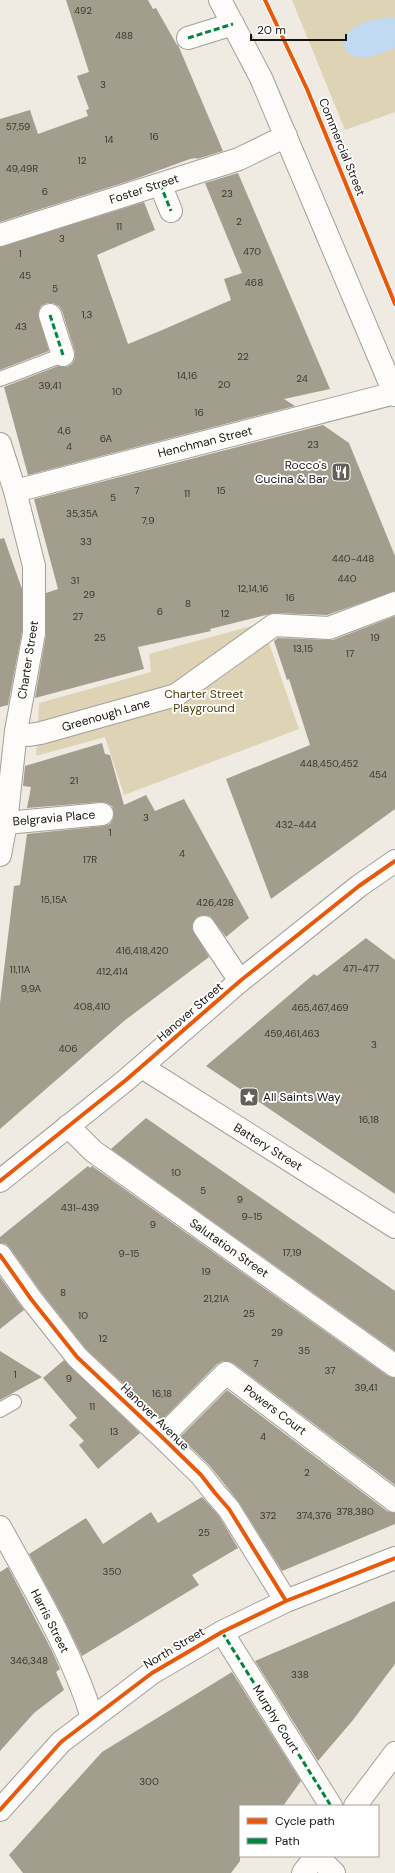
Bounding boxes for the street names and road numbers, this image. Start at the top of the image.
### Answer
street label: Commercial Street [315,96,369,199]
street label: Foster Street [107,170,181,208]
street label: Henchman Street [156,422,254,461]
street label: Charter Street [14,619,42,700]
street label: Greenough Lane [60,695,152,735]
street label: Belgravia Place [12,806,96,830]
street label: Hanover Street [153,979,227,1045]
street label: Battery Street [231,1120,306,1175]
street label: Salutation Street [186,1215,272,1281]
street label: Hanover Avenue [117,1380,193,1454]
street label: Powers Court [240,1381,310,1439]
street label: Harris Street [27,1586,73,1656]
street label: North Street [140,1623,208,1673]
street label: Murphy Court [249,1682,303,1756]

